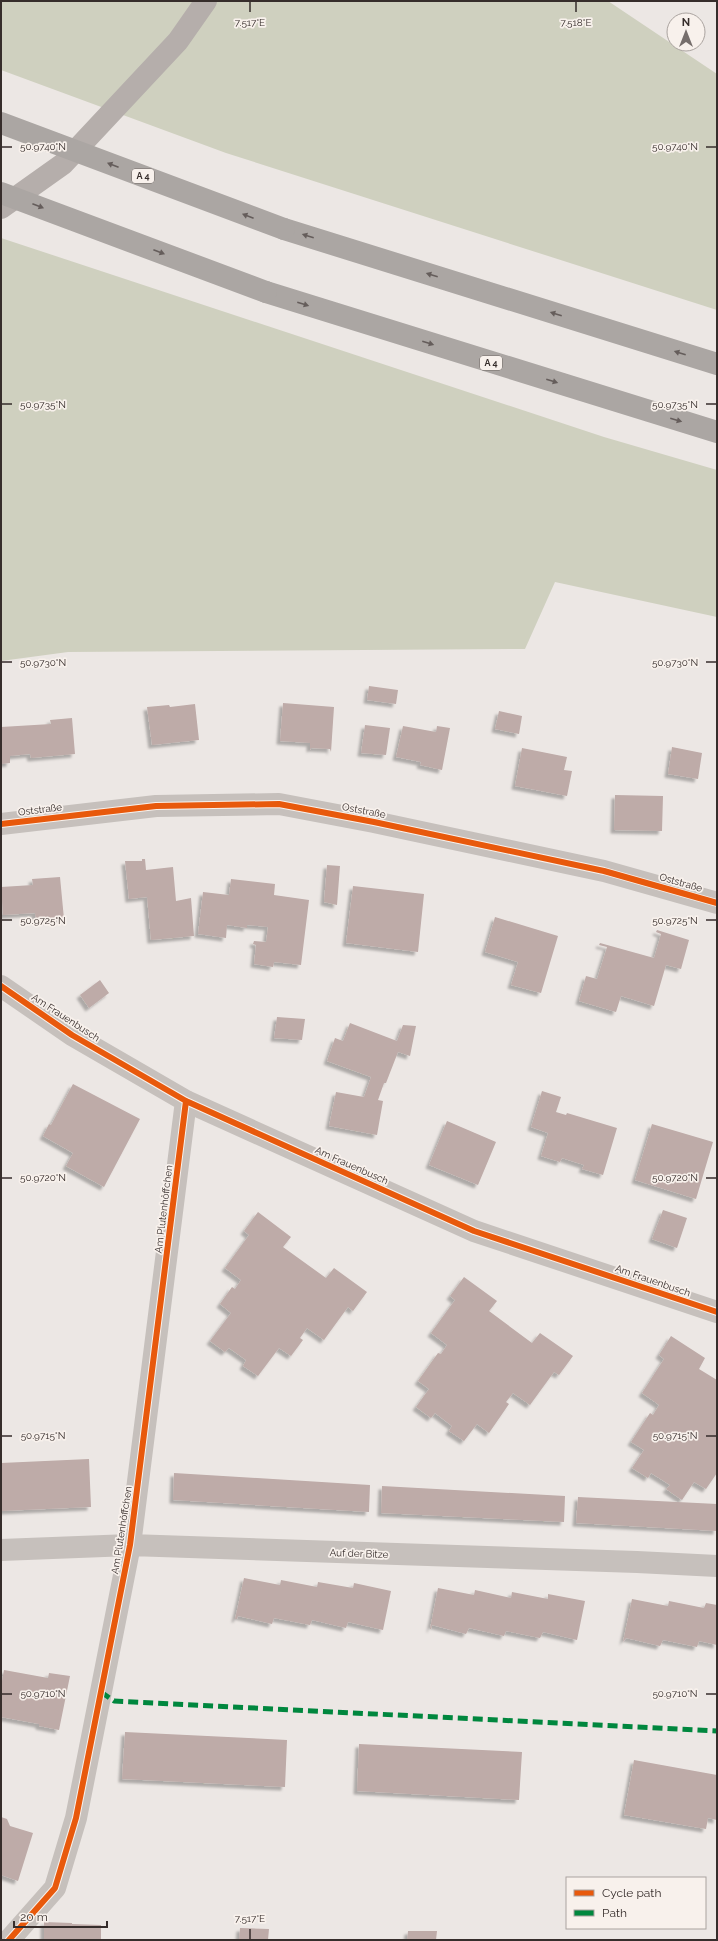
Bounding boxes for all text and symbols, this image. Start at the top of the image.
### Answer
north arrow [666,12,706,52]
text: N [682,16,690,29]
text: 7.517°E [235,17,265,28]
text: 7.518°E [561,17,592,28]
text: 50.9740°N [20,141,66,152]
text: 50.9740°N [652,141,698,152]
one-way arrow [106,162,118,168]
road number: A 4 [132,169,154,183]
one-way arrow [32,204,44,210]
one-way arrow [241,212,253,218]
one-way arrow [301,233,313,239]
one-way arrow [154,249,166,255]
one-way arrow [425,272,437,278]
one-way arrow [298,301,310,307]
one-way arrow [549,311,561,317]
one-way arrow [422,340,434,346]
one-way arrow [674,349,686,355]
road number: A 4 [480,356,502,370]
one-way arrow [546,379,558,385]
text: 50.9735°N [20,399,66,410]
text: 50.9735°N [652,399,698,410]
one-way arrow [670,417,682,423]
text: 50.9730°N [20,657,66,668]
text: 50.9730°N [652,657,698,668]
street label: Oststraße [17,801,63,818]
street label: Oststraße [341,801,387,820]
street label: Oststraße [658,871,704,894]
text: 50.9725°N [20,915,66,926]
text: 50.9725°N [652,915,698,926]
street label: Am Frauenbusch [30,991,102,1044]
street label: Am Frauenbusch [314,1144,390,1187]
street label: Am Plutenhöffchen [153,1164,174,1254]
text: 50.9720°N [20,1172,66,1183]
text: 50.9720°N [652,1172,698,1183]
street label: Am Frauenbusch [614,1262,692,1299]
text: 50.9715°N [21,1430,65,1441]
text: 50.9715°N [653,1430,697,1441]
street label: Am Plutenhöffchen [109,1485,134,1575]
street label: Auf der Bitze [329,1547,389,1560]
text: 50.9710°N [20,1688,66,1699]
text: 50.9710°N [652,1688,698,1699]
legend [566,1877,706,1929]
text: Cycle path [602,1886,661,1900]
scale bar [14,1903,107,1929]
text: Path [602,1906,627,1920]
text: 20 m [20,1910,48,1924]
text: 7.517°E [235,1913,265,1924]

